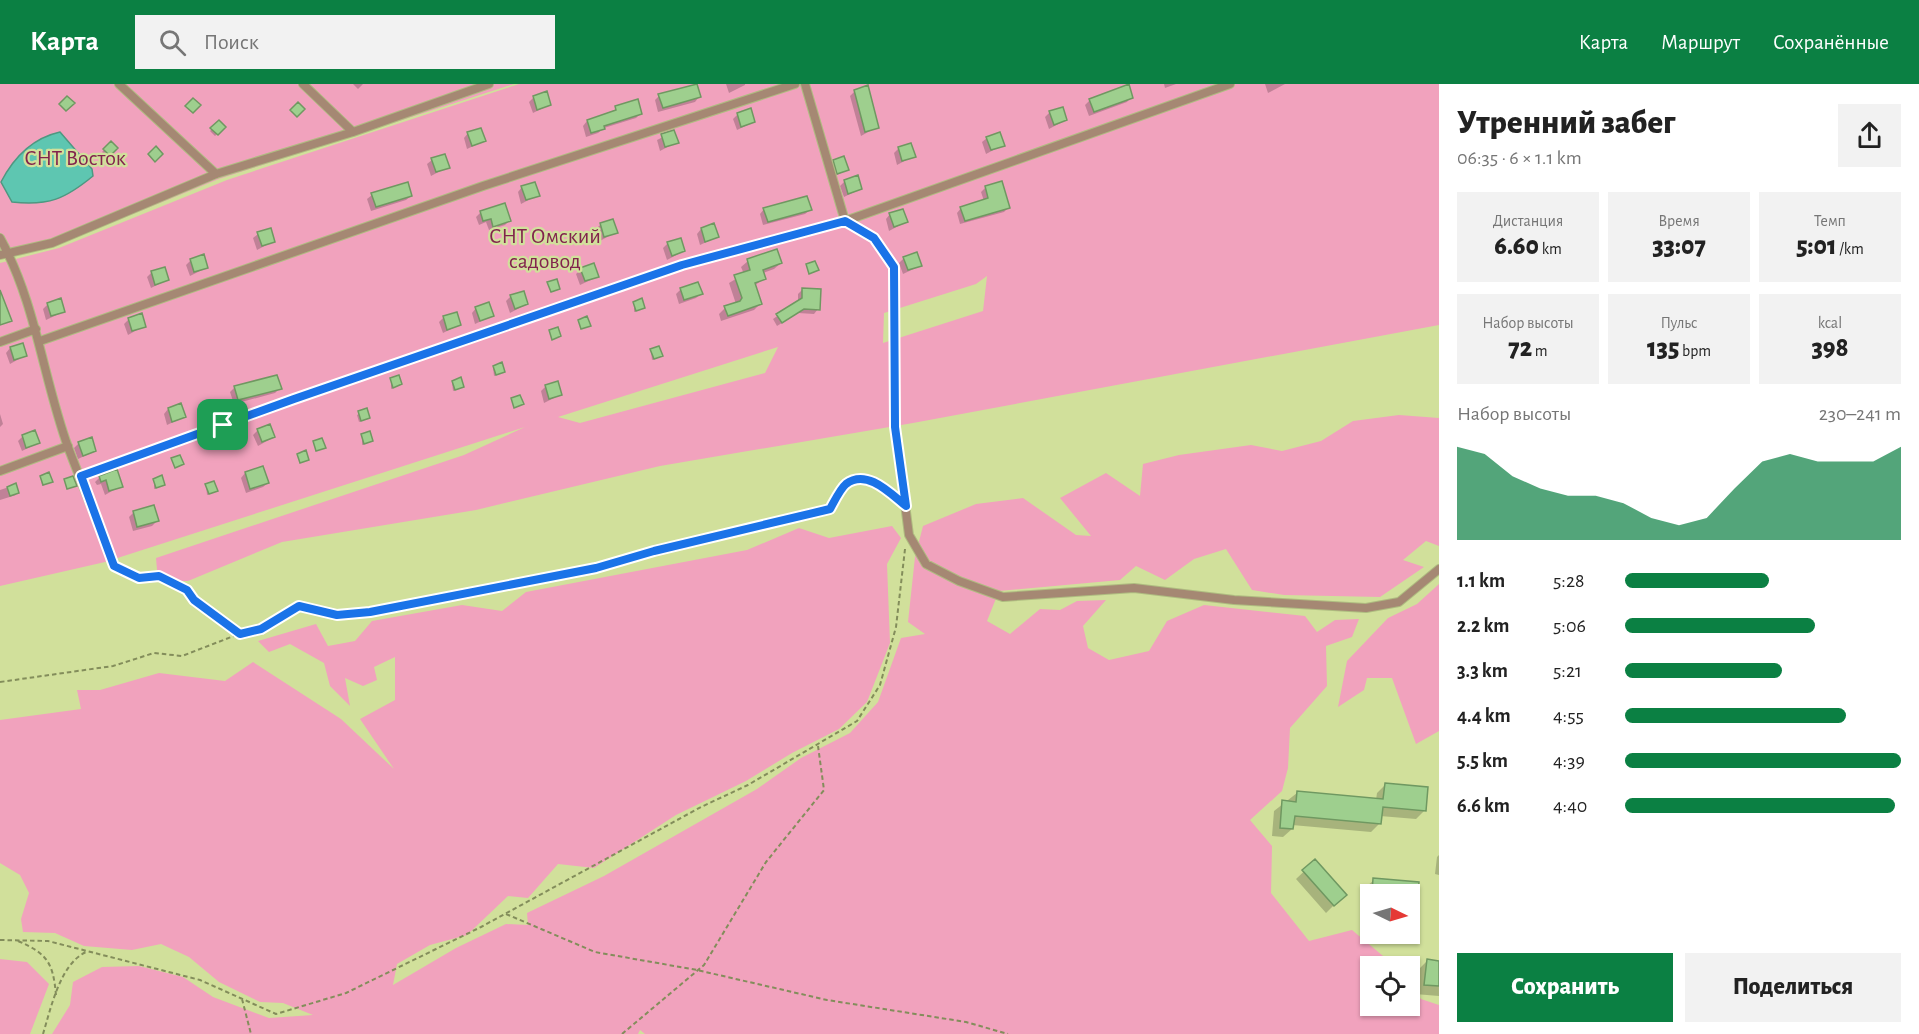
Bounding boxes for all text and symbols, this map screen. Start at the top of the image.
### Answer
search box [135,15,555,69]
icon: search [156,26,189,59]
text: Карта [30,28,99,56]
text: Поиск [204,31,259,53]
text: Карта [1579,32,1628,53]
text: Маршрут [1661,32,1740,53]
text: Сохранённые [1773,32,1889,53]
button: share [1838,104,1901,167]
text: Утренний забег [1457,107,1676,140]
park label: СНТ Восток [24,147,126,169]
text: 06:35 · 6 × 1.1 km [1457,148,1582,168]
text: Дистанция [1493,213,1563,229]
text: Время [1658,213,1700,229]
text: Темп [1814,213,1846,229]
park label: СНТ Омский садовод [489,225,601,272]
text: 6.60 [1494,233,1539,259]
text: 33:07 [1652,233,1706,259]
text: 5:01 [1796,233,1837,259]
text: km [1539,241,1562,257]
text: /km [1837,241,1864,257]
text: Набор высоты [1482,315,1574,331]
text: Пульс [1660,315,1698,331]
text: kcal [1818,315,1842,331]
text: 72 [1508,335,1532,361]
text: 135 [1647,335,1679,361]
text: 398 [1811,335,1849,361]
text: m [1532,343,1548,359]
text: bpm [1679,343,1711,359]
pin [197,399,248,450]
text: Набор высоты [1457,404,1571,424]
text: 230–241 m [1819,404,1901,424]
icon: arrive [206,408,239,441]
text: 1.1 km [1457,571,1505,591]
text: 5:28 [1553,571,1585,591]
text: 2.2 km [1457,616,1509,636]
text: 5:06 [1553,616,1586,636]
text: 3.3 km [1457,661,1508,681]
text: 5:21 [1553,661,1582,681]
text: 4.4 km [1457,706,1511,726]
text: 4:55 [1553,706,1584,726]
text: 5.5 km [1457,751,1508,771]
text: 4:39 [1553,751,1585,771]
text: 6.6 km [1457,796,1510,816]
text: 4:40 [1553,796,1587,816]
north arrow [1360,884,1420,944]
map controls [1360,884,1420,1016]
button: Сохранить [1457,953,1673,1022]
button: Поделиться [1685,953,1901,1022]
button: locate [1360,956,1420,1016]

